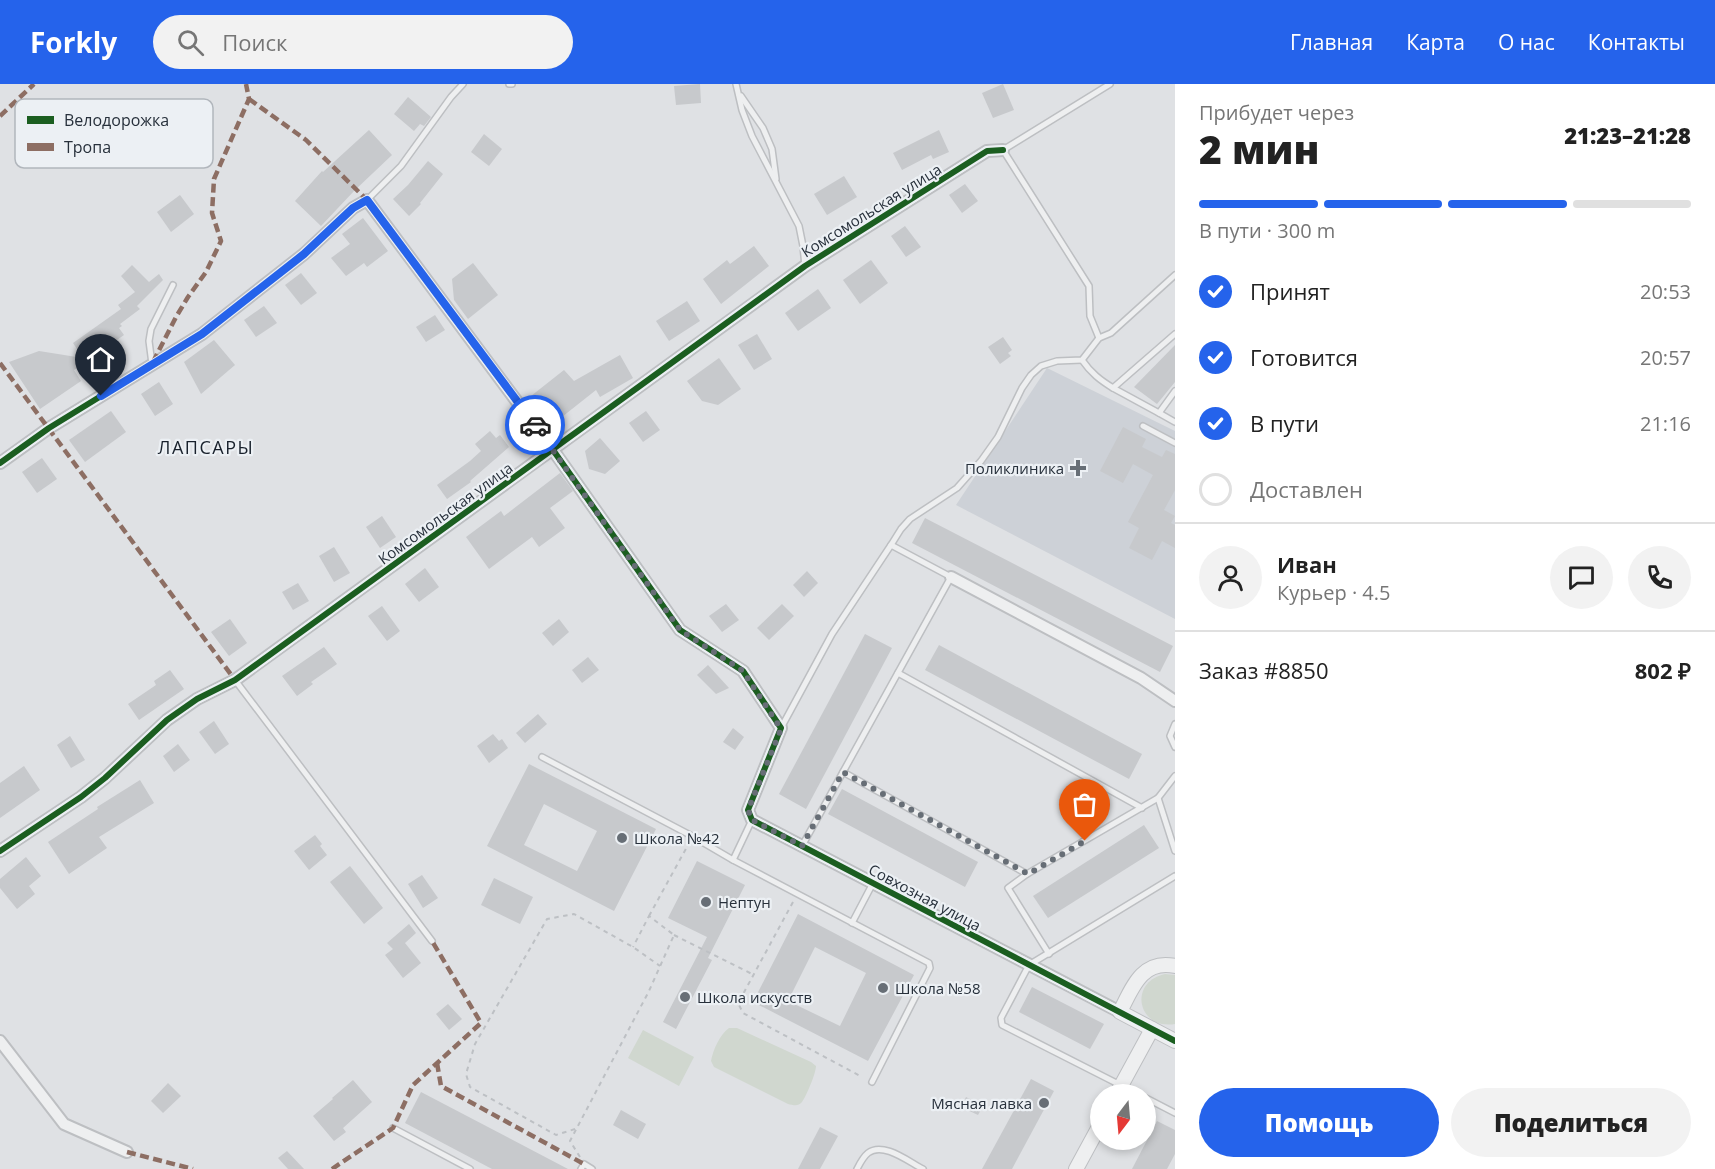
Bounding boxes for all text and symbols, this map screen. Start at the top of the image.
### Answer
search box [153,15,573,69]
text: Forkly [30,23,117,61]
icon: search [174,26,207,59]
text: Поиск [222,27,287,57]
text: Главная [1290,28,1373,56]
text: Карта [1406,28,1465,56]
text: О нас [1498,28,1555,56]
text: Контакты [1588,28,1685,56]
legend [15,99,213,168]
text: Прибудет через [1199,99,1354,126]
text: Велодорожка [64,109,169,131]
text: 21:23–21:28 [1564,120,1691,150]
text: 2 мин [1199,122,1319,175]
text: Тропа [64,136,111,158]
street label: Комсомольская улица [797,159,945,261]
text: В пути · 300 m [1199,217,1335,244]
icon: check [1199,275,1232,308]
text: Принят [1250,276,1330,306]
text: 20:53 [1640,278,1691,305]
pin [75,334,126,396]
icon: check [1199,341,1232,374]
text: Готовится [1250,342,1358,372]
icon: home [84,343,117,376]
text: 20:57 [1640,344,1691,371]
courier [505,395,565,455]
icon: check [1199,407,1232,440]
text: В пути [1250,408,1319,438]
icon: car [519,409,552,442]
text: 21:16 [1640,410,1691,437]
district label: ЛАПСАРЫ [158,435,254,459]
street label: Комсомольская улица [374,457,516,569]
place label: Поликлиника [965,458,1064,478]
marker: Поликлиника [1069,459,1087,477]
text: Доставлен [1250,474,1363,504]
button: person [1199,546,1262,609]
button: chat [1550,546,1613,609]
button: phone [1628,546,1691,609]
text: Иван [1277,549,1337,579]
text: Курьер · 4.5 [1277,579,1391,606]
text: Заказ #8850 [1199,655,1329,685]
text: 802 ₽ [1635,655,1691,685]
pin [1059,779,1110,841]
icon: bag [1068,788,1101,821]
place label: Школа №42 [634,828,720,848]
marker: Школа №42 [615,831,629,845]
street label: Совхозная улица [865,859,985,935]
place label: Нептун [718,892,771,912]
marker: Нептун [699,895,713,909]
place label: Школа №58 [895,978,981,998]
marker: Школа №58 [876,981,890,995]
place label: Школа искусств [697,987,812,1007]
marker: Школа искусств [678,990,692,1004]
north arrow [1090,1084,1156,1150]
map controls [1090,1084,1156,1150]
button: Помощь [1199,1088,1439,1157]
button: Поделиться [1451,1088,1691,1157]
place label: Мясная лавка [931,1093,1032,1113]
marker: Мясная лавка [1037,1096,1051,1110]

